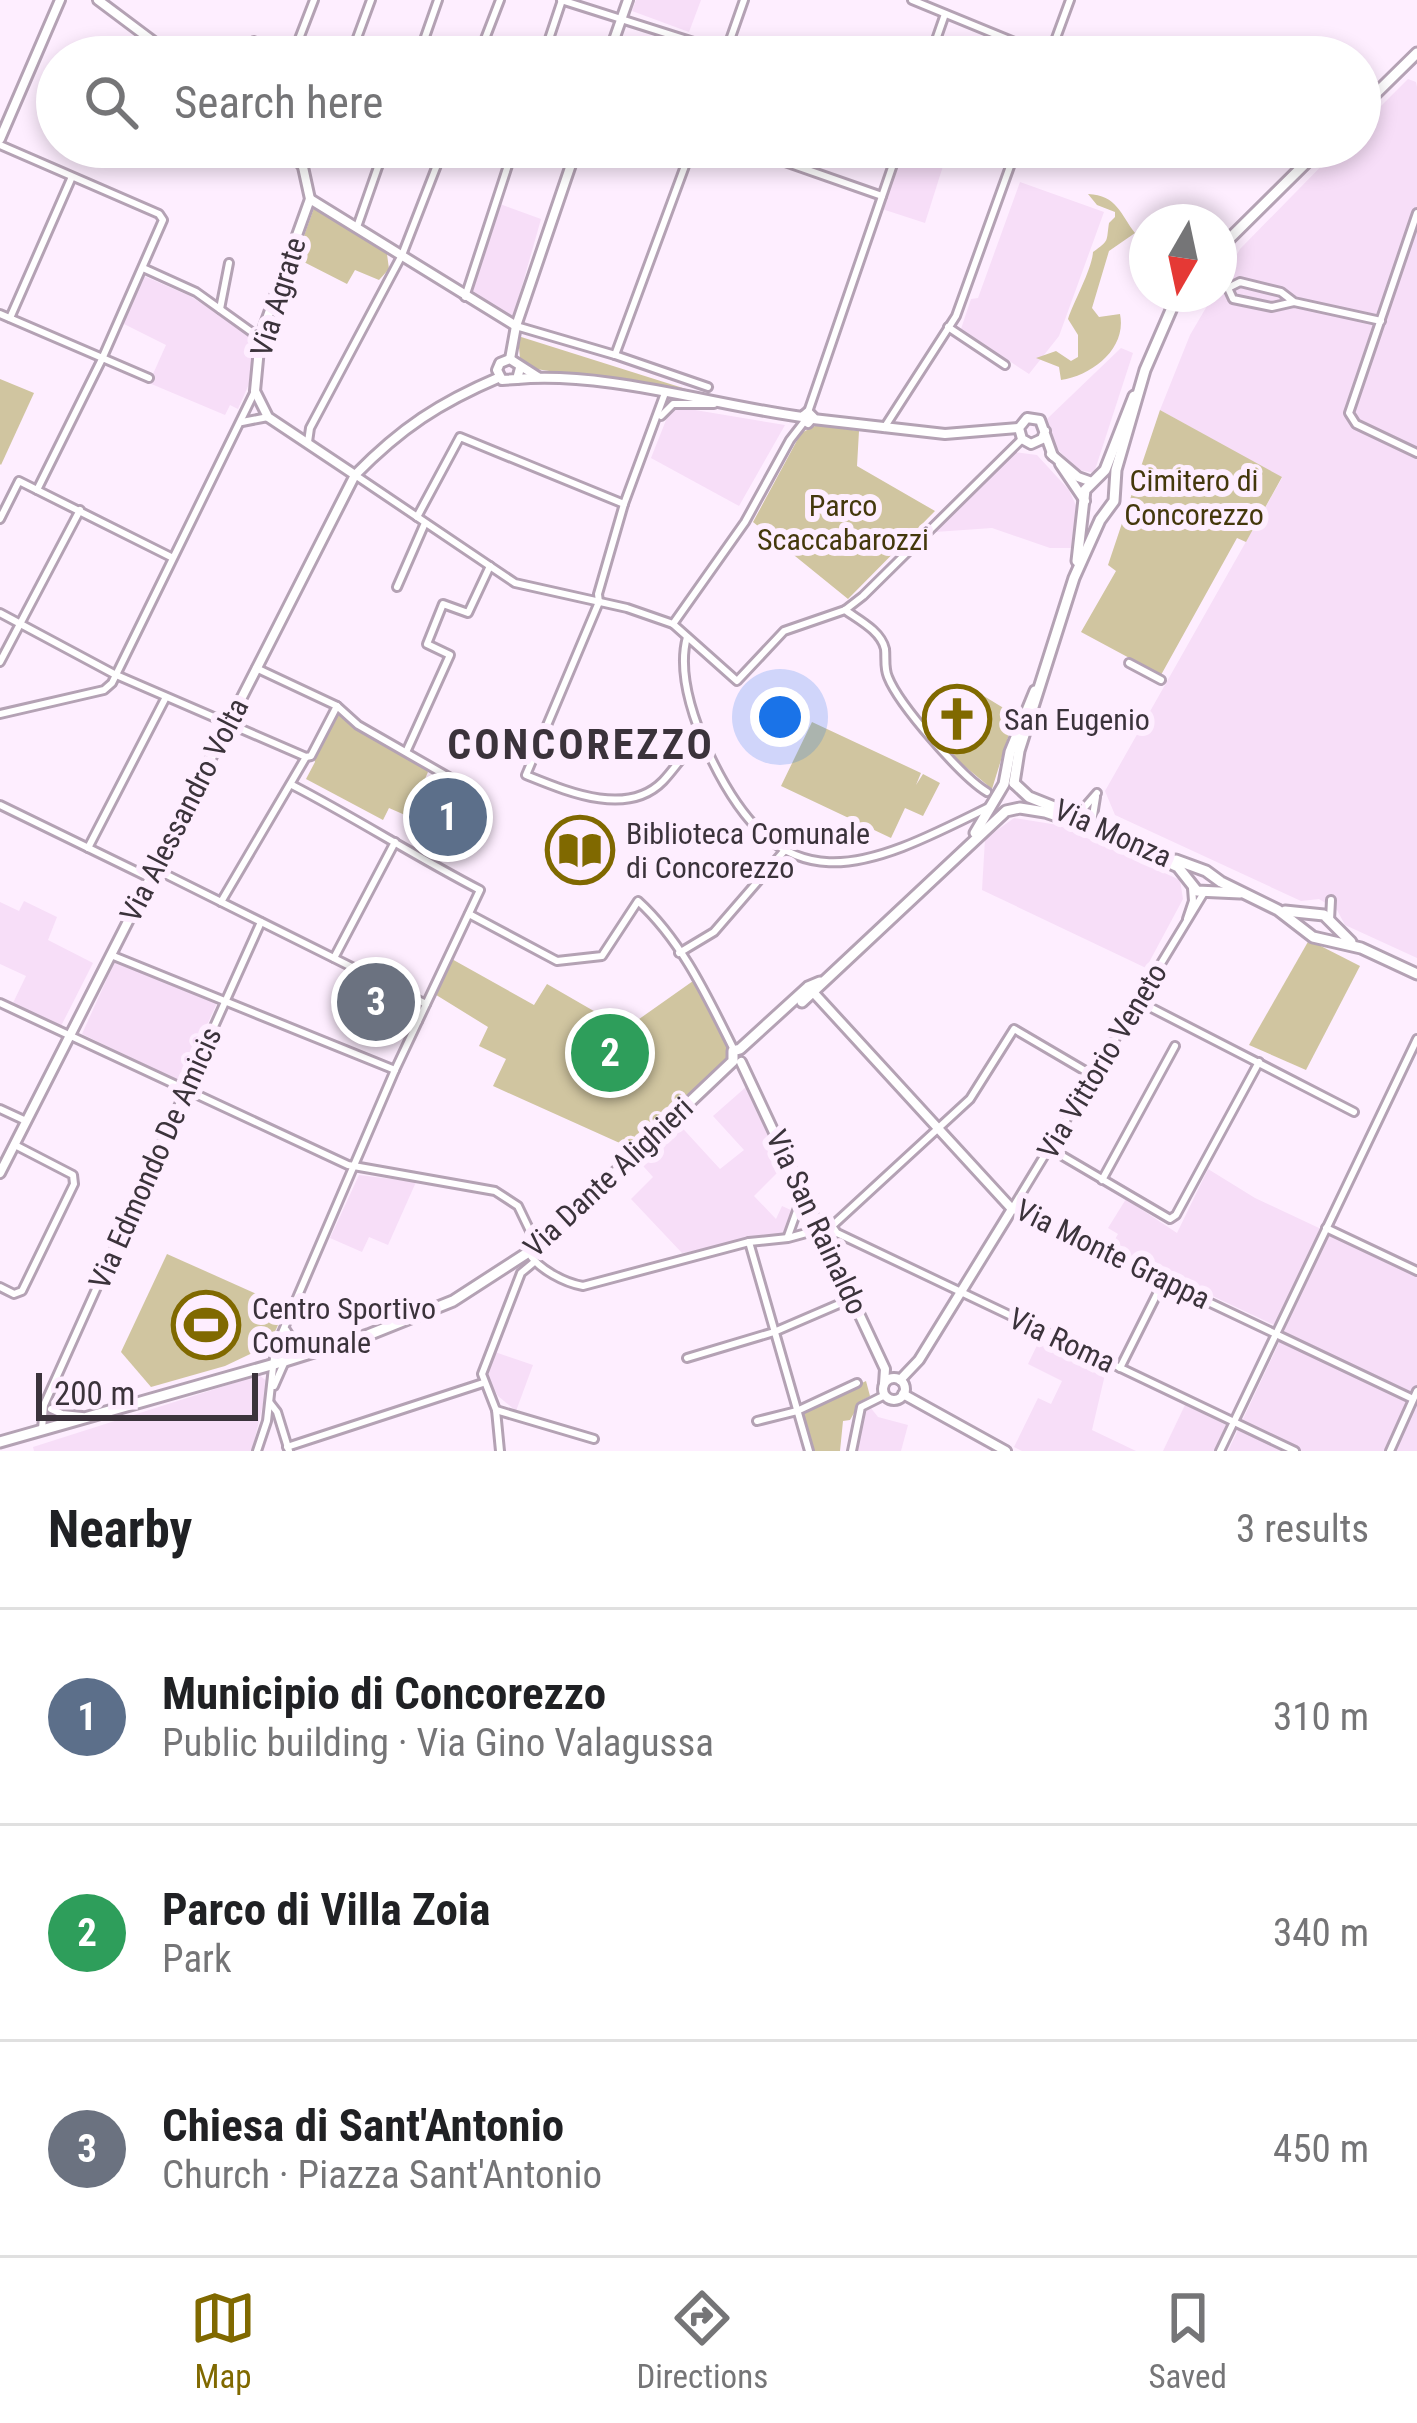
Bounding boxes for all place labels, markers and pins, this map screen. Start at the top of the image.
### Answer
church icon: San Eugenio [922,684,992,754]
place label: San Eugenio [1004,702,1150,737]
pin: 1 [409,772,487,862]
library icon: Biblioteca Comunale di Concorezzo [545,815,615,885]
place label: Biblioteca Comunale di Concorezzo [626,816,870,885]
pin: 3 [337,957,415,1047]
pin: 2 [571,1008,649,1098]
sports icon: Centro Sportivo Comunale [171,1290,241,1360]
place label: Centro Sportivo Comunale [252,1291,436,1360]

